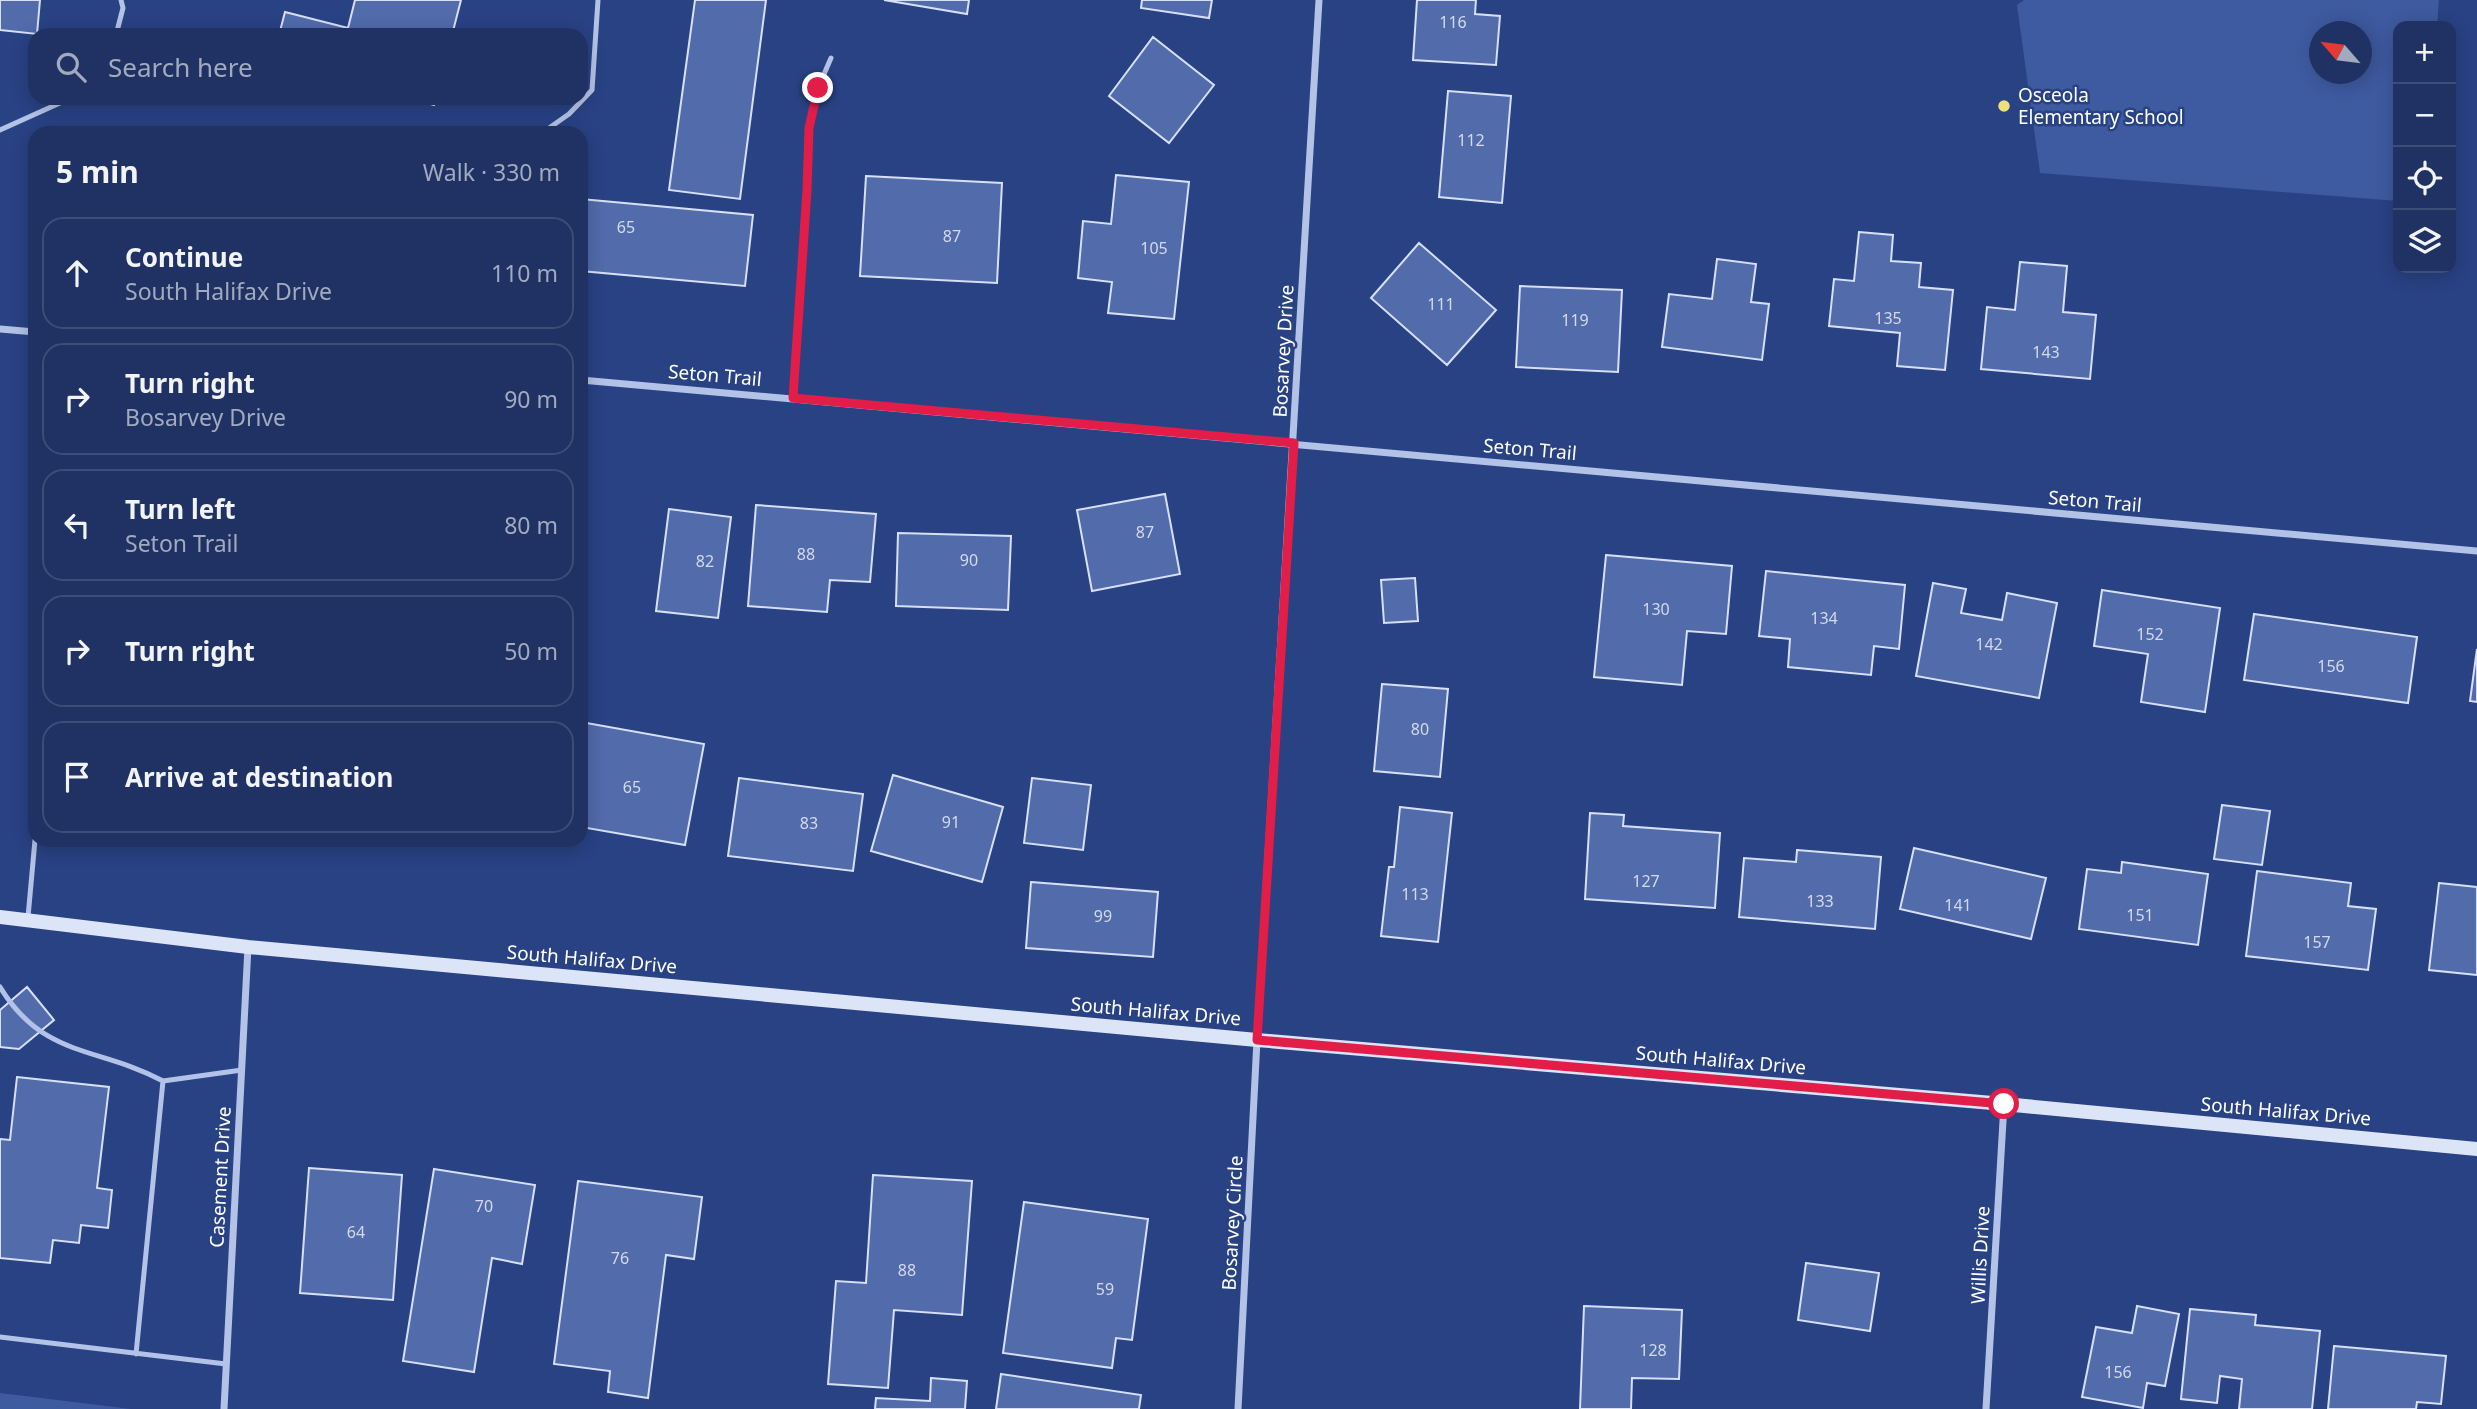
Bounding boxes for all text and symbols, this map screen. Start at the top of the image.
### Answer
house number: 116 [1439,11,1467,33]
north arrow [2309,21,2372,84]
map controls [2393,21,2456,273]
button: + [2393,21,2456,84]
search box [28,28,588,105]
icon: search [52,48,90,86]
text: Search here [108,49,253,85]
route end [802,72,833,103]
place label: Osceola Elementary School [2018,82,2184,130]
button: − [2393,84,2456,147]
marker: Osceola Elementary School [1996,98,2012,114]
house number: 112 [1457,129,1485,151]
button: locate [2393,147,2456,210]
text: 5 min [56,151,139,192]
text: Walk · 330 m [423,156,560,188]
button: layers [2393,210,2456,273]
house number: 65 [617,216,635,238]
house number: 87 [943,225,961,247]
house number: 105 [1140,237,1168,259]
text: Continue [125,239,243,275]
icon: ahead [58,254,96,292]
text: 110 m [491,257,558,289]
text: South Halifax Drive [125,275,332,307]
street label: Bosarvey Drive [1267,284,1299,418]
house number: 111 [1427,293,1455,315]
house number: 135 [1874,307,1902,329]
house number: 119 [1561,309,1589,331]
house number: 143 [2032,341,2060,363]
street label: Seton Trail [667,358,763,392]
text: Turn right [125,365,255,401]
icon: right [58,380,96,418]
text: 90 m [504,383,558,415]
text: Bosarvey Drive [125,401,286,433]
street label: Seton Trail [1482,432,1578,466]
street label: Seton Trail [2047,484,2143,518]
text: Turn left [125,491,236,527]
icon: left [58,506,96,544]
text: 80 m [504,509,558,541]
house number: 87 [1136,521,1154,543]
text: Seton Trail [125,527,238,559]
house number: 88 [797,543,815,565]
house number: 90 [960,549,978,571]
house number: 82 [696,550,714,572]
house number: 130 [1642,598,1670,620]
house number: 134 [1810,607,1838,629]
house number: 152 [2136,623,2164,645]
icon: right [58,632,96,670]
text: Turn right [125,633,255,669]
house number: 142 [1975,633,2003,655]
text: 50 m [504,635,558,667]
house number: 156 [2317,655,2345,677]
house number: 80 [1411,718,1429,740]
icon: arrive [58,758,96,796]
text: Arrive at destination [125,759,394,795]
house number: 65 [623,776,641,798]
house number: 91 [942,811,960,833]
house number: 83 [800,812,818,834]
house number: 127 [1632,870,1660,892]
house number: 113 [1401,883,1429,905]
house number: 133 [1806,890,1834,912]
house number: 141 [1944,894,1972,916]
house number: 151 [2126,904,2154,926]
house number: 99 [1094,905,1112,927]
house number: 157 [2303,931,2331,953]
street label: South Halifax Drive [506,939,678,979]
street label: South Halifax Drive [1070,991,1242,1031]
street label: South Halifax Drive [1635,1040,1807,1080]
route start [1988,1088,2019,1119]
street label: South Halifax Drive [2200,1091,2372,1131]
street label: Casement Drive [203,1106,237,1248]
street label: Bosarvey Circle [1215,1155,1249,1291]
house number: 70 [475,1195,493,1217]
street label: Willis Drive [1964,1205,1996,1305]
house number: 64 [347,1221,365,1243]
house number: 76 [611,1247,629,1269]
house number: 88 [898,1259,916,1281]
house number: 59 [1096,1278,1114,1300]
house number: 128 [1639,1339,1667,1361]
house number: 156 [2104,1361,2132,1383]

